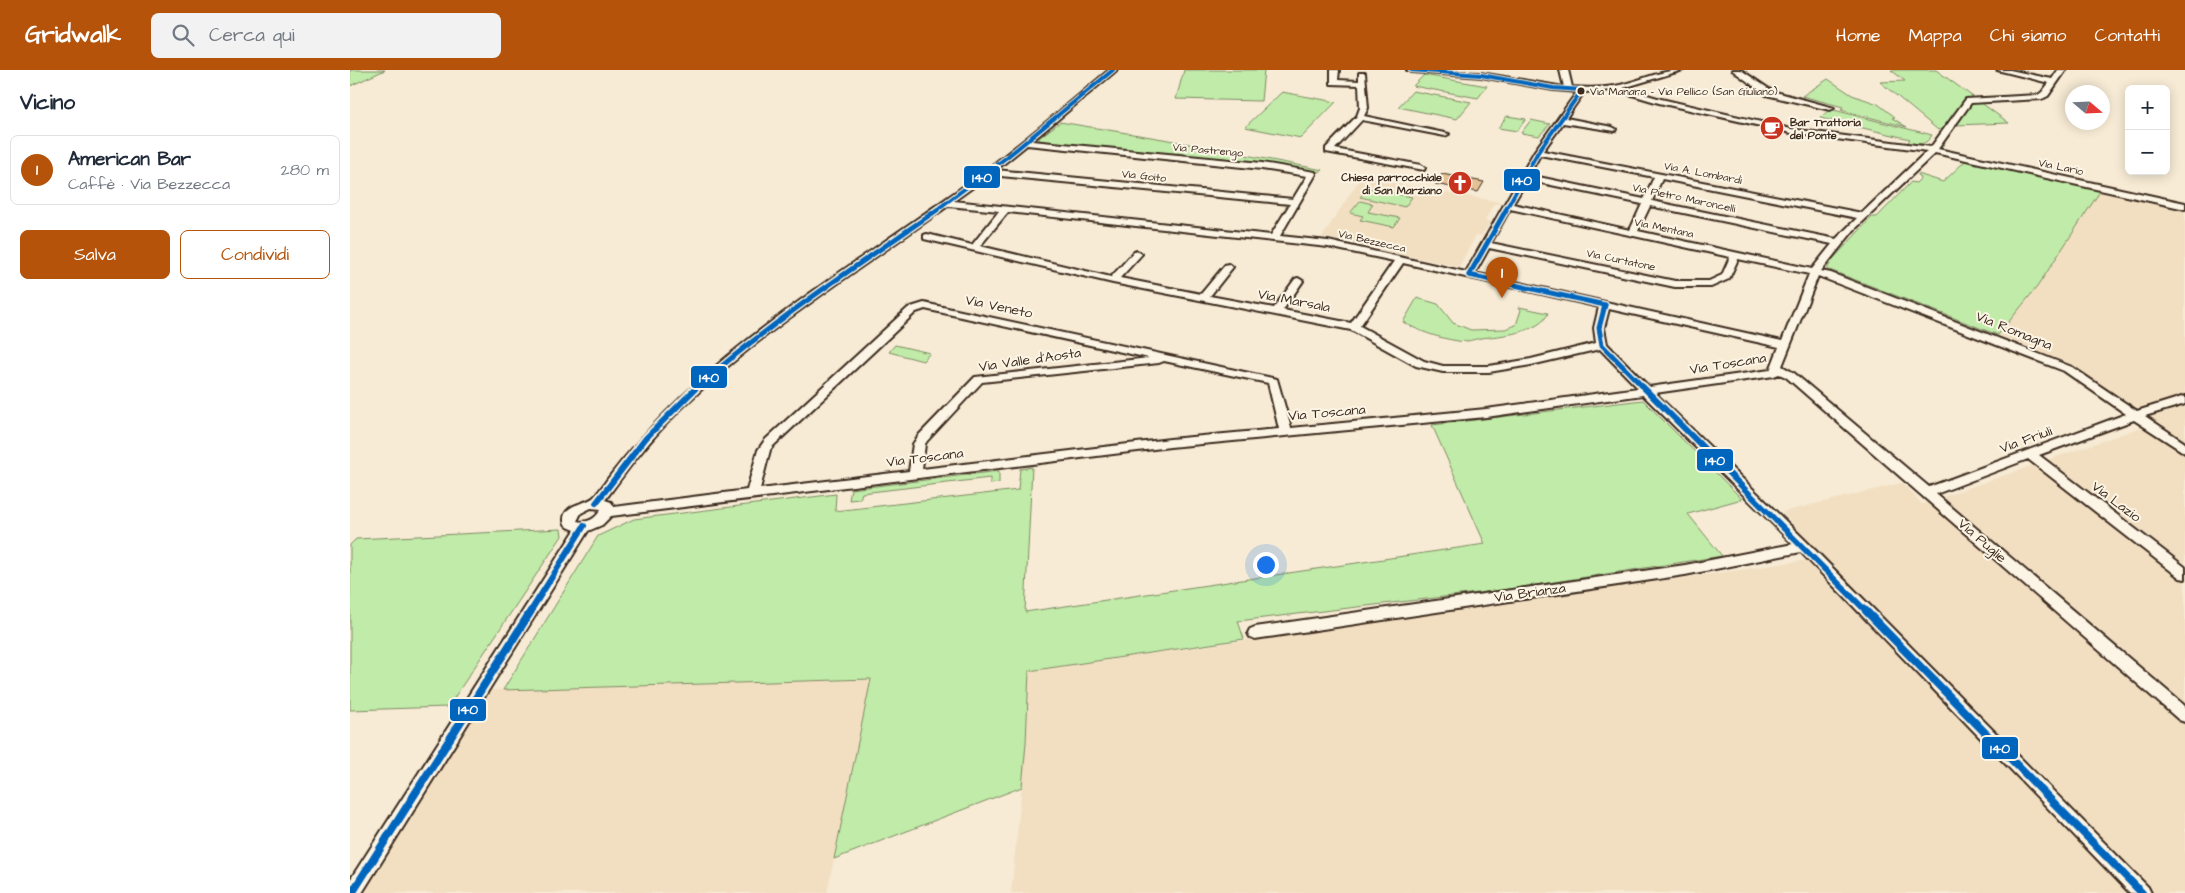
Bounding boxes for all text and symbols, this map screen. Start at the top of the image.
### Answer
search box [151,13,501,58]
text: Gridwalk [25,18,121,52]
icon: search [169,21,197,49]
text: Cerca qui [209,22,295,49]
text: Home [1836,23,1881,48]
text: Mappa [1909,23,1962,48]
text: Chi siamo [1990,23,2066,48]
text: Contatti [2094,23,2160,48]
place label: Via Manara - Via Pellico (San Giuliano) [1590,84,1778,99]
north arrow [2065,85,2110,130]
map controls [2125,85,2170,175]
button: + [2125,85,2170,130]
marker: Via Manara - Via Pellico (San Giuliano) [1576,86,1586,96]
text: Vicino [20,88,75,117]
cafe icon: Bar Trattoria del Ponte [1759,115,1785,141]
place label: Bar Trattoria del Ponte [1789,115,1861,143]
button: − [2125,130,2170,175]
street label: Via Pastrengo [1172,139,1245,162]
text: American Bar [68,146,191,173]
street label: Via Lario [2037,155,2086,179]
street label: Via A. Lombardi [1663,158,1744,188]
text: 1 [36,159,38,181]
text: 280 m [281,159,329,181]
line badge: 140 [963,165,1001,189]
street label: Via Goito [1121,166,1168,186]
text: 140 [972,168,992,188]
line badge: 140 [1503,168,1541,192]
place label: Chiesa parrocchiale di San Marziano [1341,170,1443,198]
church icon: Chiesa parrocchiale di San Marziano [1447,170,1473,196]
text: 140 [1512,171,1532,191]
text: Caffè · Via Bezzecca [68,173,230,195]
street label: Via Pietro Maroncelli [1631,180,1737,216]
street label: Via Mentana [1633,214,1695,242]
street label: Via Bezzecca [1337,226,1408,256]
button: Salva [20,230,170,279]
button: Condividi [180,230,330,279]
street label: Via Curtatone [1585,245,1657,275]
pin: 1 [1486,257,1518,298]
street label: Via Marsala [1256,284,1332,318]
street label: Via Veneto [964,290,1034,324]
street label: Via Romagna [1973,307,2055,355]
street label: Via Valle d'Aosta [978,343,1082,377]
street label: Via Toscana [1688,348,1768,380]
line badge: 140 [690,365,728,389]
text: 140 [699,368,719,388]
street label: Via Toscana [1288,400,1366,426]
street label: Via Friuli [1997,421,2055,459]
street label: Via Toscana [885,443,965,473]
line badge: 140 [1696,448,1734,472]
text: 140 [1705,451,1725,471]
street label: Via Lazio [2087,477,2145,527]
street label: Via Puglie [1953,514,2011,568]
your location [1253,552,1279,578]
street label: Via Brianza [1493,578,1567,608]
line badge: 140 [449,698,487,722]
text: 140 [458,700,478,720]
line badge: 140 [1981,736,2019,760]
text: 140 [1990,739,2010,759]

